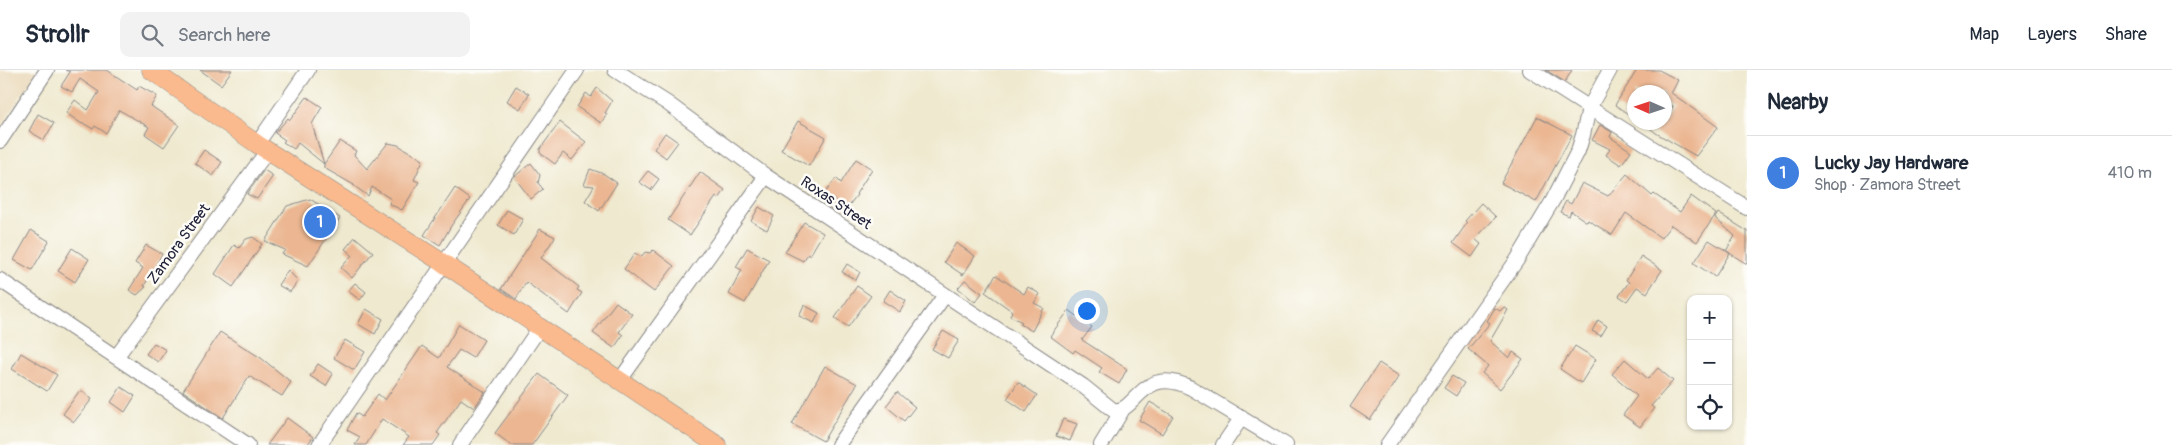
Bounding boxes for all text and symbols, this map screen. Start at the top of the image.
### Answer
search box [120,12,470,57]
text: Strollr [25,20,90,49]
icon: search [138,21,166,49]
text: Search here [178,23,270,47]
text: Map [1970,23,1999,46]
text: Layers [2027,23,2077,46]
text: Share [2105,23,2147,46]
north arrow [1627,85,1672,130]
text: Nearby [1767,89,1828,116]
text: Lucky Jay Hardware [1814,151,1968,175]
text: 1 [1780,163,1786,183]
text: 410 m [2108,163,2152,183]
street label: Roxas Street [797,172,876,234]
text: Shop · Zamora Street [1814,175,1960,195]
street label: Zamora Street [143,199,215,288]
pin: 1 [304,203,336,241]
map controls [1687,295,1732,430]
button: + [1687,295,1732,340]
your location [1074,298,1100,324]
button: − [1687,340,1732,385]
button: locate [1687,385,1732,430]

